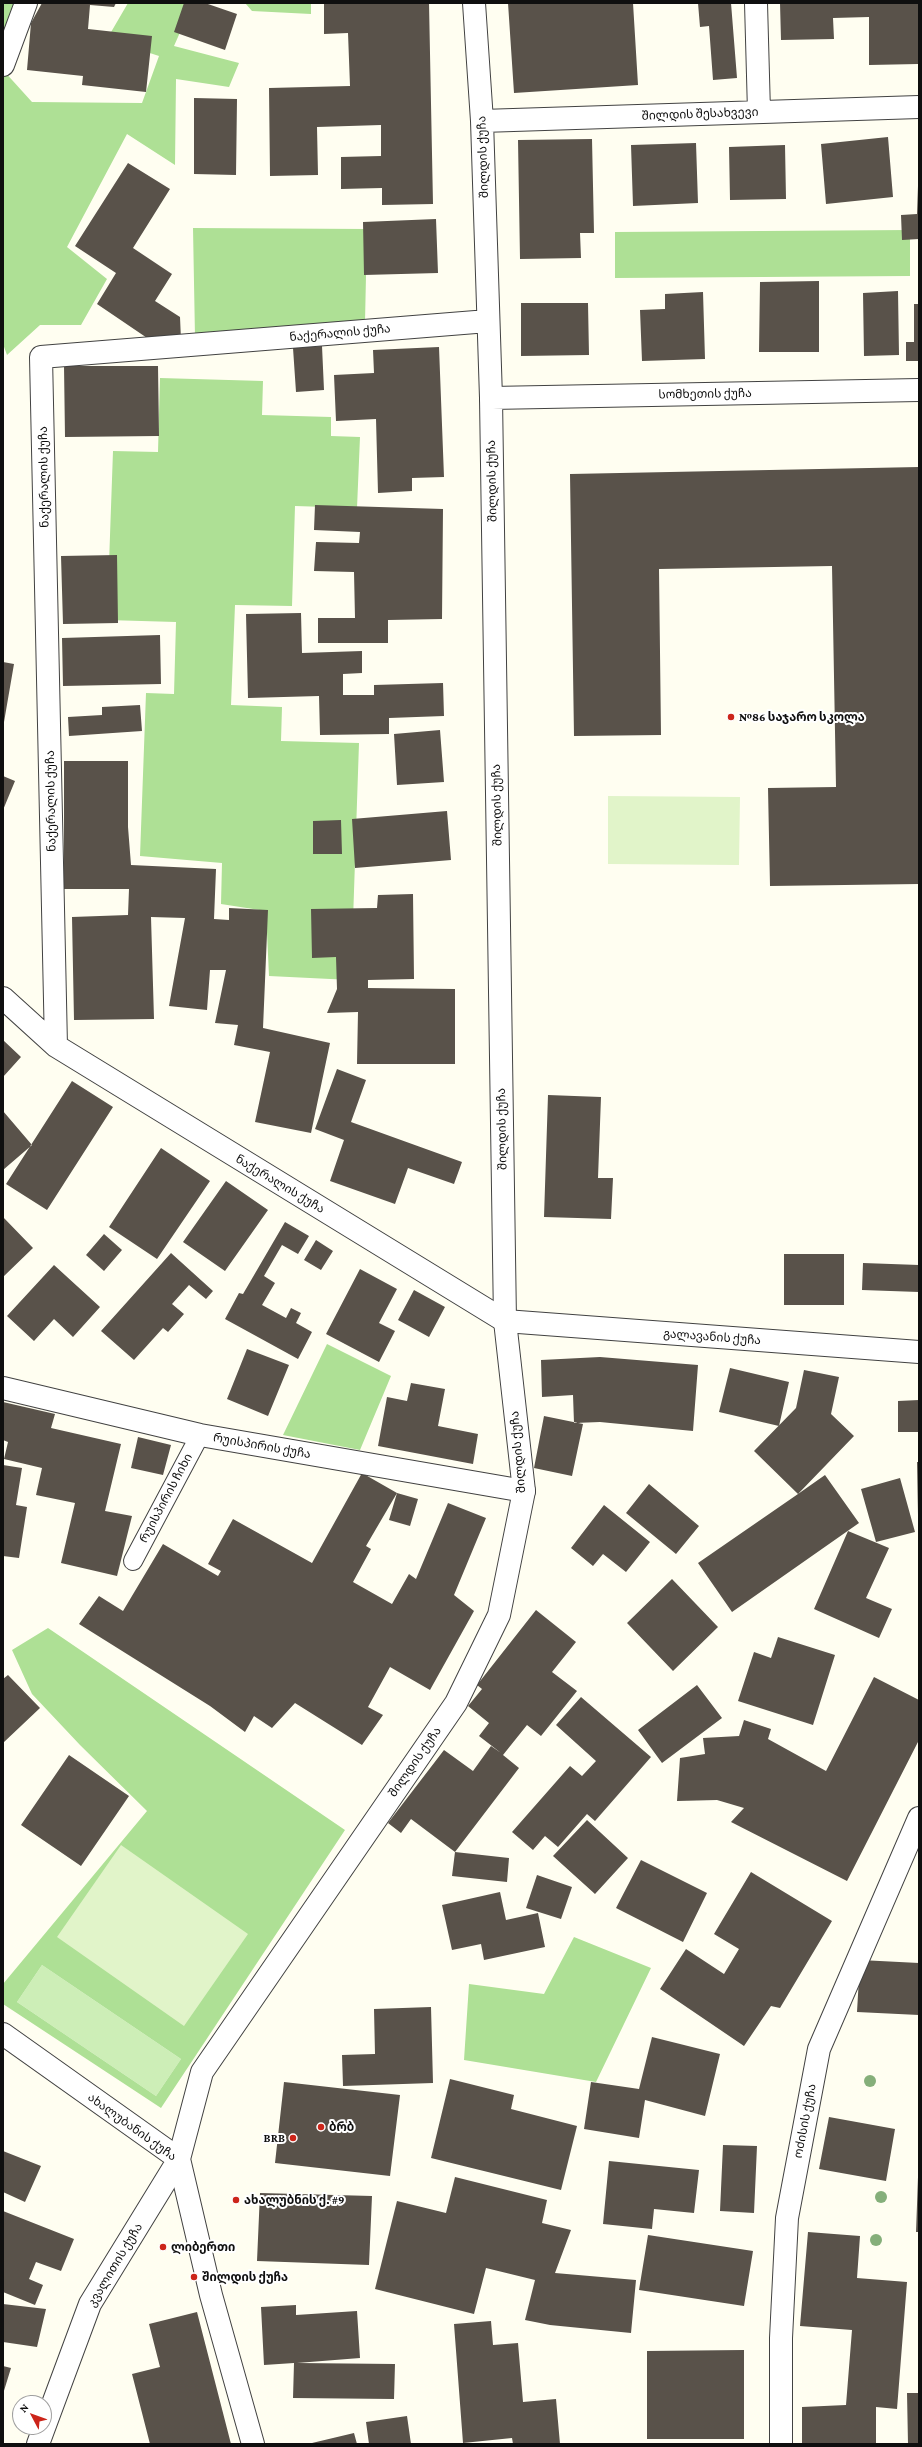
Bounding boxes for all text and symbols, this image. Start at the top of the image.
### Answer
street label: შილდის შესახვევი [641,105,759,123]
street label: შილდის ქუჩა [474,116,492,198]
street label: ნაქერალის ქუჩა [289,321,391,345]
street label: სომხეთის ქუჩა [658,386,752,402]
street label: ნაქერალის ქუჩა [36,426,52,528]
street label: შილდის ქუჩა [484,440,500,522]
place label: №86 საჯარო სკოლა [739,710,865,724]
marker: №86 საჯარო სკოლა [726,712,736,722]
street label: ნაქერალის ქუჩა [43,750,59,852]
street label: შილდის ქუჩა [489,764,505,846]
street label: შილდის ქუჩა [494,1088,510,1170]
street label: ნაქერალის ქუჩა [233,1152,327,1216]
street label: გალავანის ქუჩა [663,1326,761,1348]
street label: შილდის ქუჩა [507,1410,529,1494]
street label: რუისპირის ქუჩა [212,1430,312,1462]
street label: რუისპირის ჩიხი [136,1451,196,1545]
street label: შილდის ქუჩა [386,1724,444,1800]
street label: ოძისის ქუჩა [791,2083,819,2159]
street label: ახალუბანის ქუჩა [85,2090,179,2164]
place label: ბრბ [329,2120,354,2134]
marker: ბრბ [316,2122,326,2132]
place label: BRB [264,2131,285,2145]
marker: BRB [288,2133,298,2143]
place label: ახალუბნის ქ. #9 [244,2193,345,2207]
marker: ახალუბნის ქ. #9 [231,2195,241,2205]
street label: კვალითის ქუჩა [84,2221,146,2309]
place label: ლიბერთი [171,2240,235,2254]
marker: ლიბერთი [158,2242,168,2252]
place label: შილდის ქუჩა [202,2270,288,2284]
marker: შილდის ქუჩა [189,2272,199,2282]
north arrow [12,2395,52,2435]
text: N [17,2401,31,2415]

